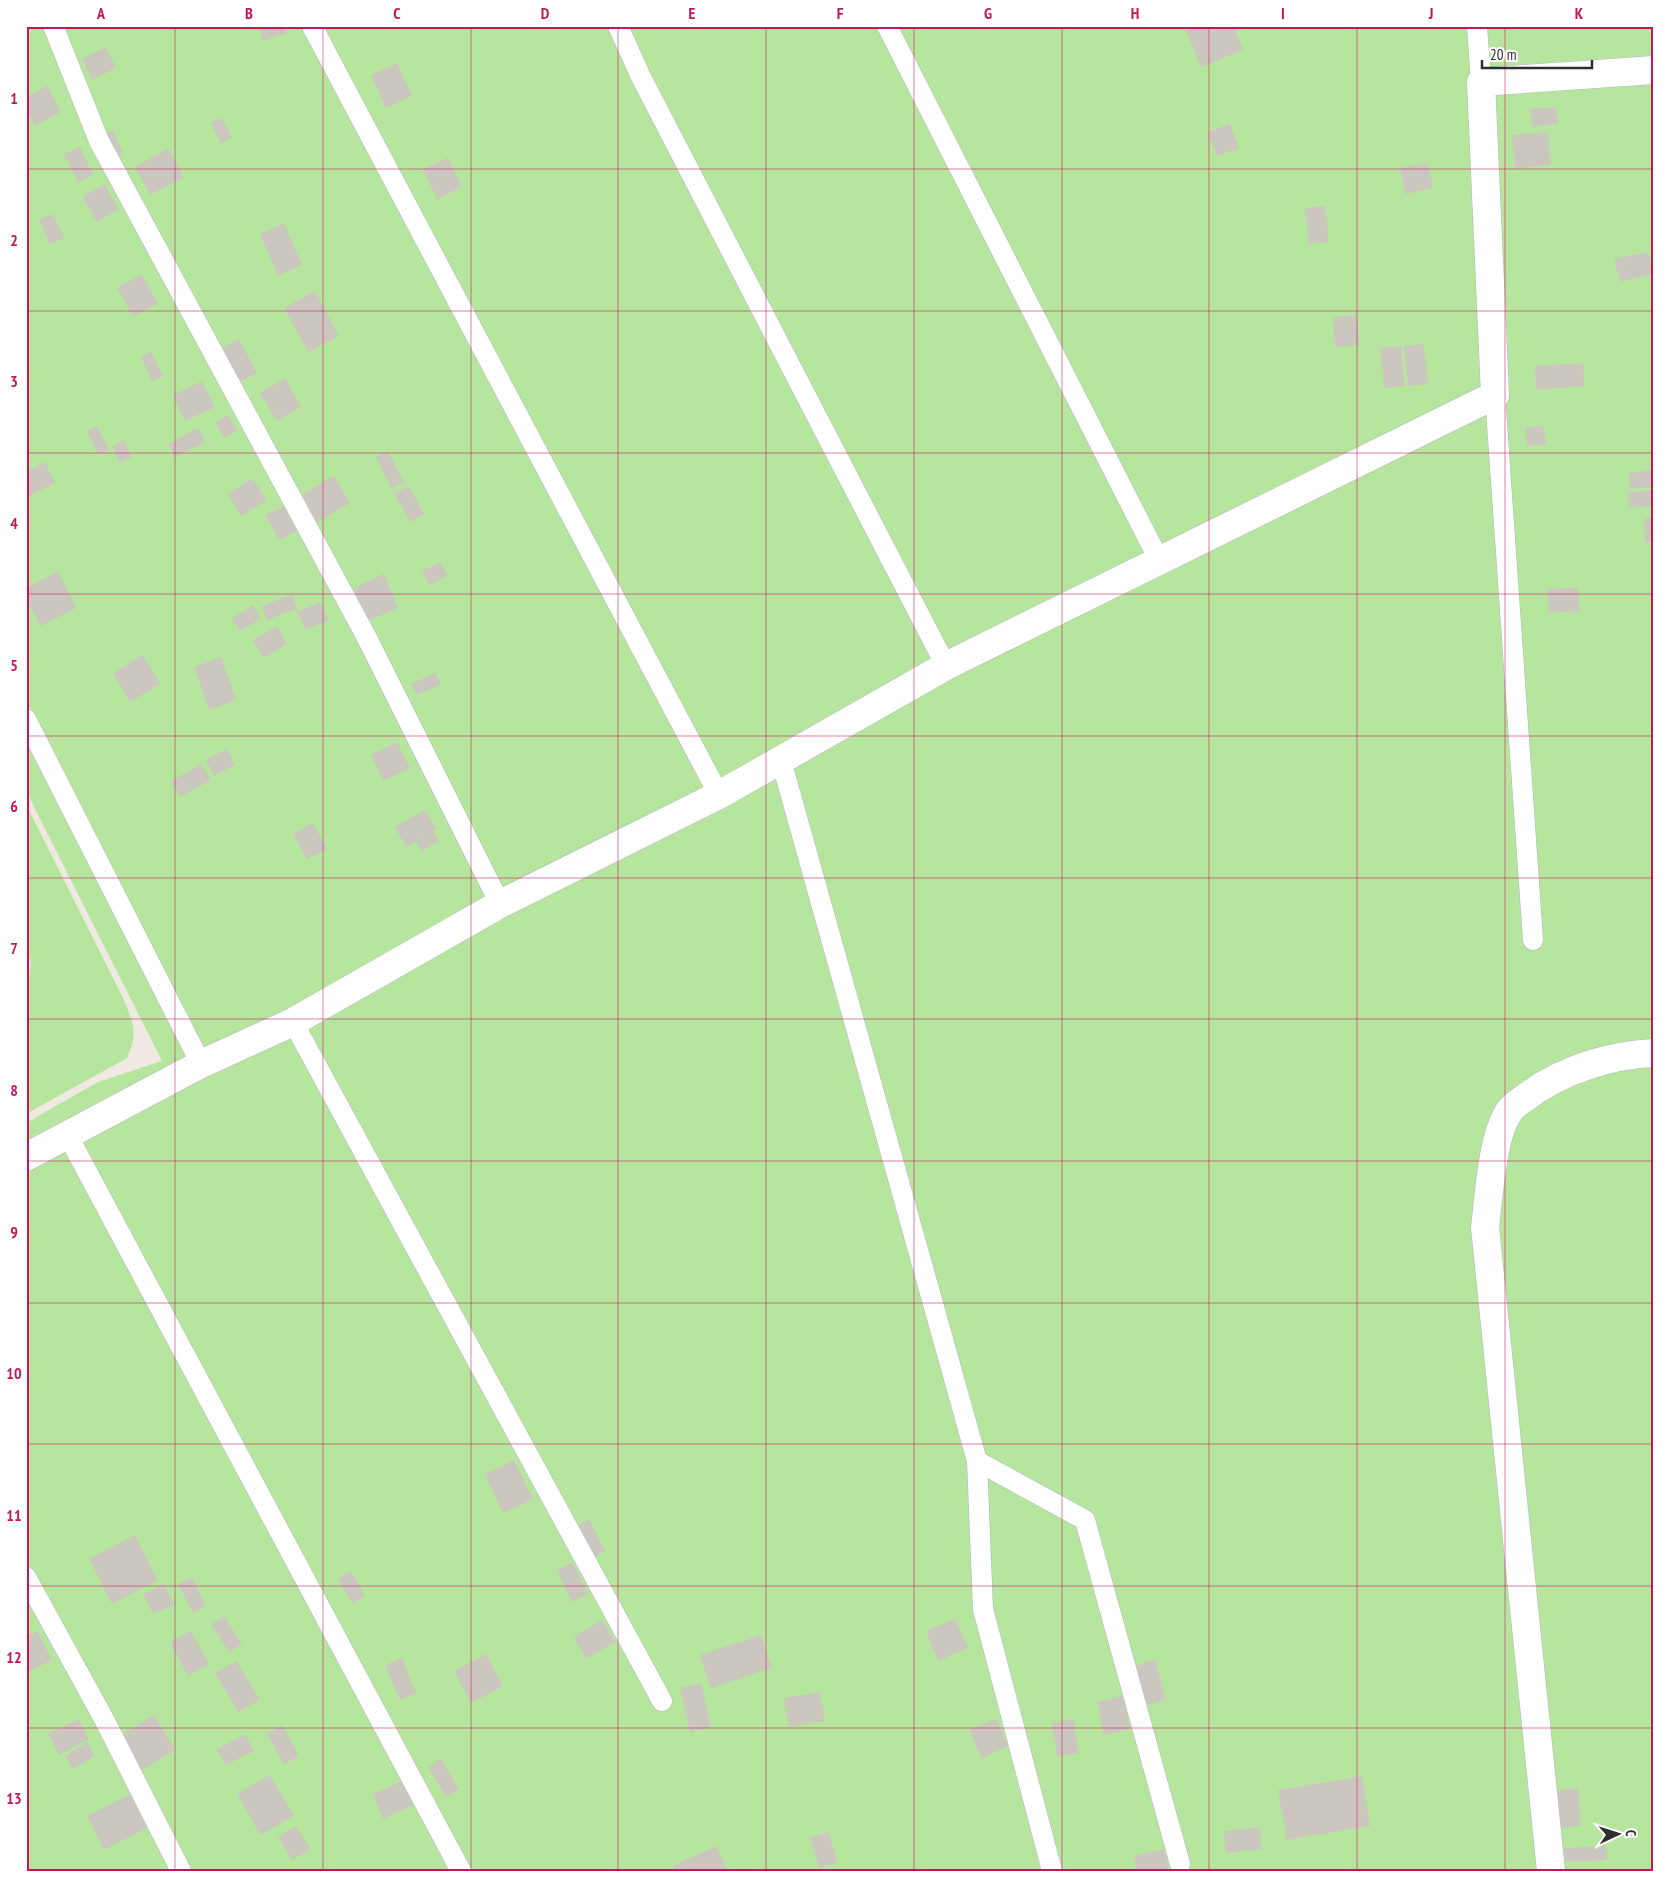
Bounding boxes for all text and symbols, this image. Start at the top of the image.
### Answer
text: A [96,3,106,23]
text: B [245,3,253,23]
text: C [393,3,401,23]
text: D [541,3,550,23]
text: E [689,3,696,23]
text: F [837,3,844,23]
text: G [984,3,992,23]
text: H [1131,3,1139,23]
text: I [1281,3,1285,23]
text: J [1428,3,1433,23]
text: K [1575,3,1584,23]
scale bar [1482,38,1592,70]
text: 20 m [1490,45,1516,64]
text: 1 [10,88,18,108]
text: 2 [10,230,18,250]
text: 3 [10,371,18,391]
text: 4 [10,513,18,533]
text: 5 [10,655,18,675]
text: 6 [10,796,18,816]
text: 7 [10,938,18,958]
text: 8 [10,1080,18,1100]
text: 9 [10,1222,18,1242]
text: 10 [6,1363,22,1383]
text: 11 [6,1505,22,1525]
text: 12 [6,1647,22,1667]
text: 13 [6,1788,22,1808]
north arrow [1592,1810,1642,1860]
text: С [1622,1829,1640,1838]

